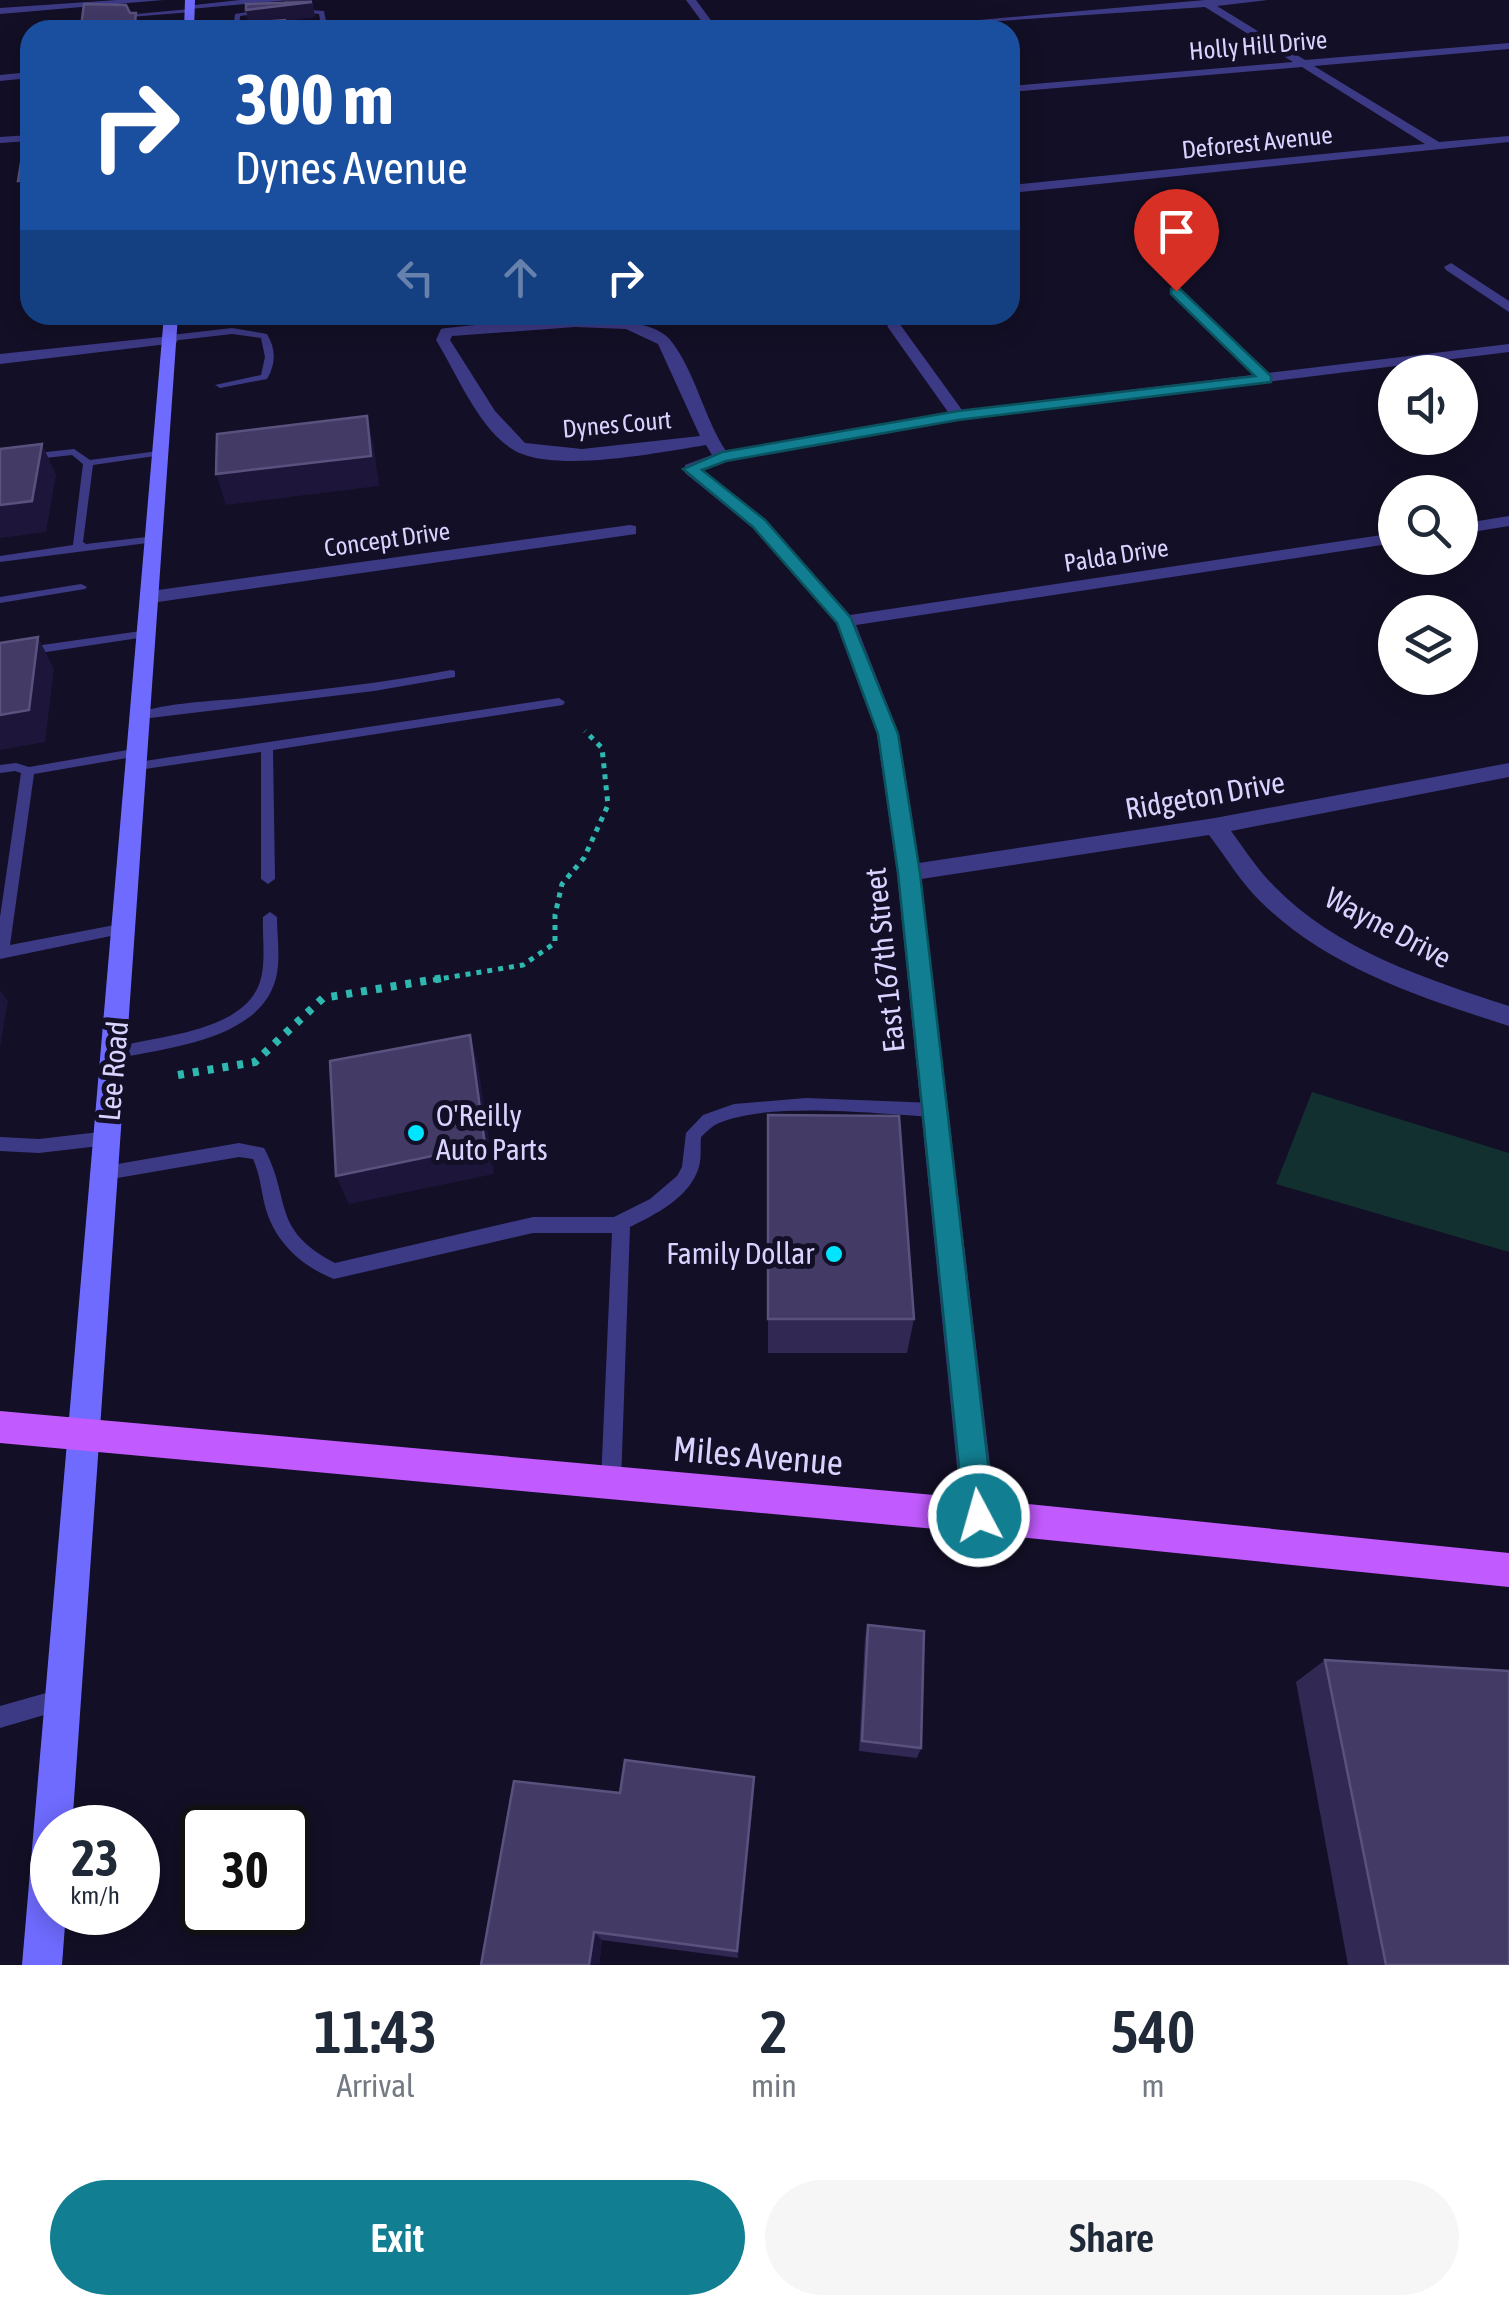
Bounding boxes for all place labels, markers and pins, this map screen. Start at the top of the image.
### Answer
pin [1134,189,1219,292]
place label: O'Reilly Auto Parts [436,1098,548,1166]
marker: O'Reilly Auto Parts [405,1122,427,1144]
place label: Family Dollar [666,1236,815,1270]
marker: Family Dollar [823,1243,845,1265]

